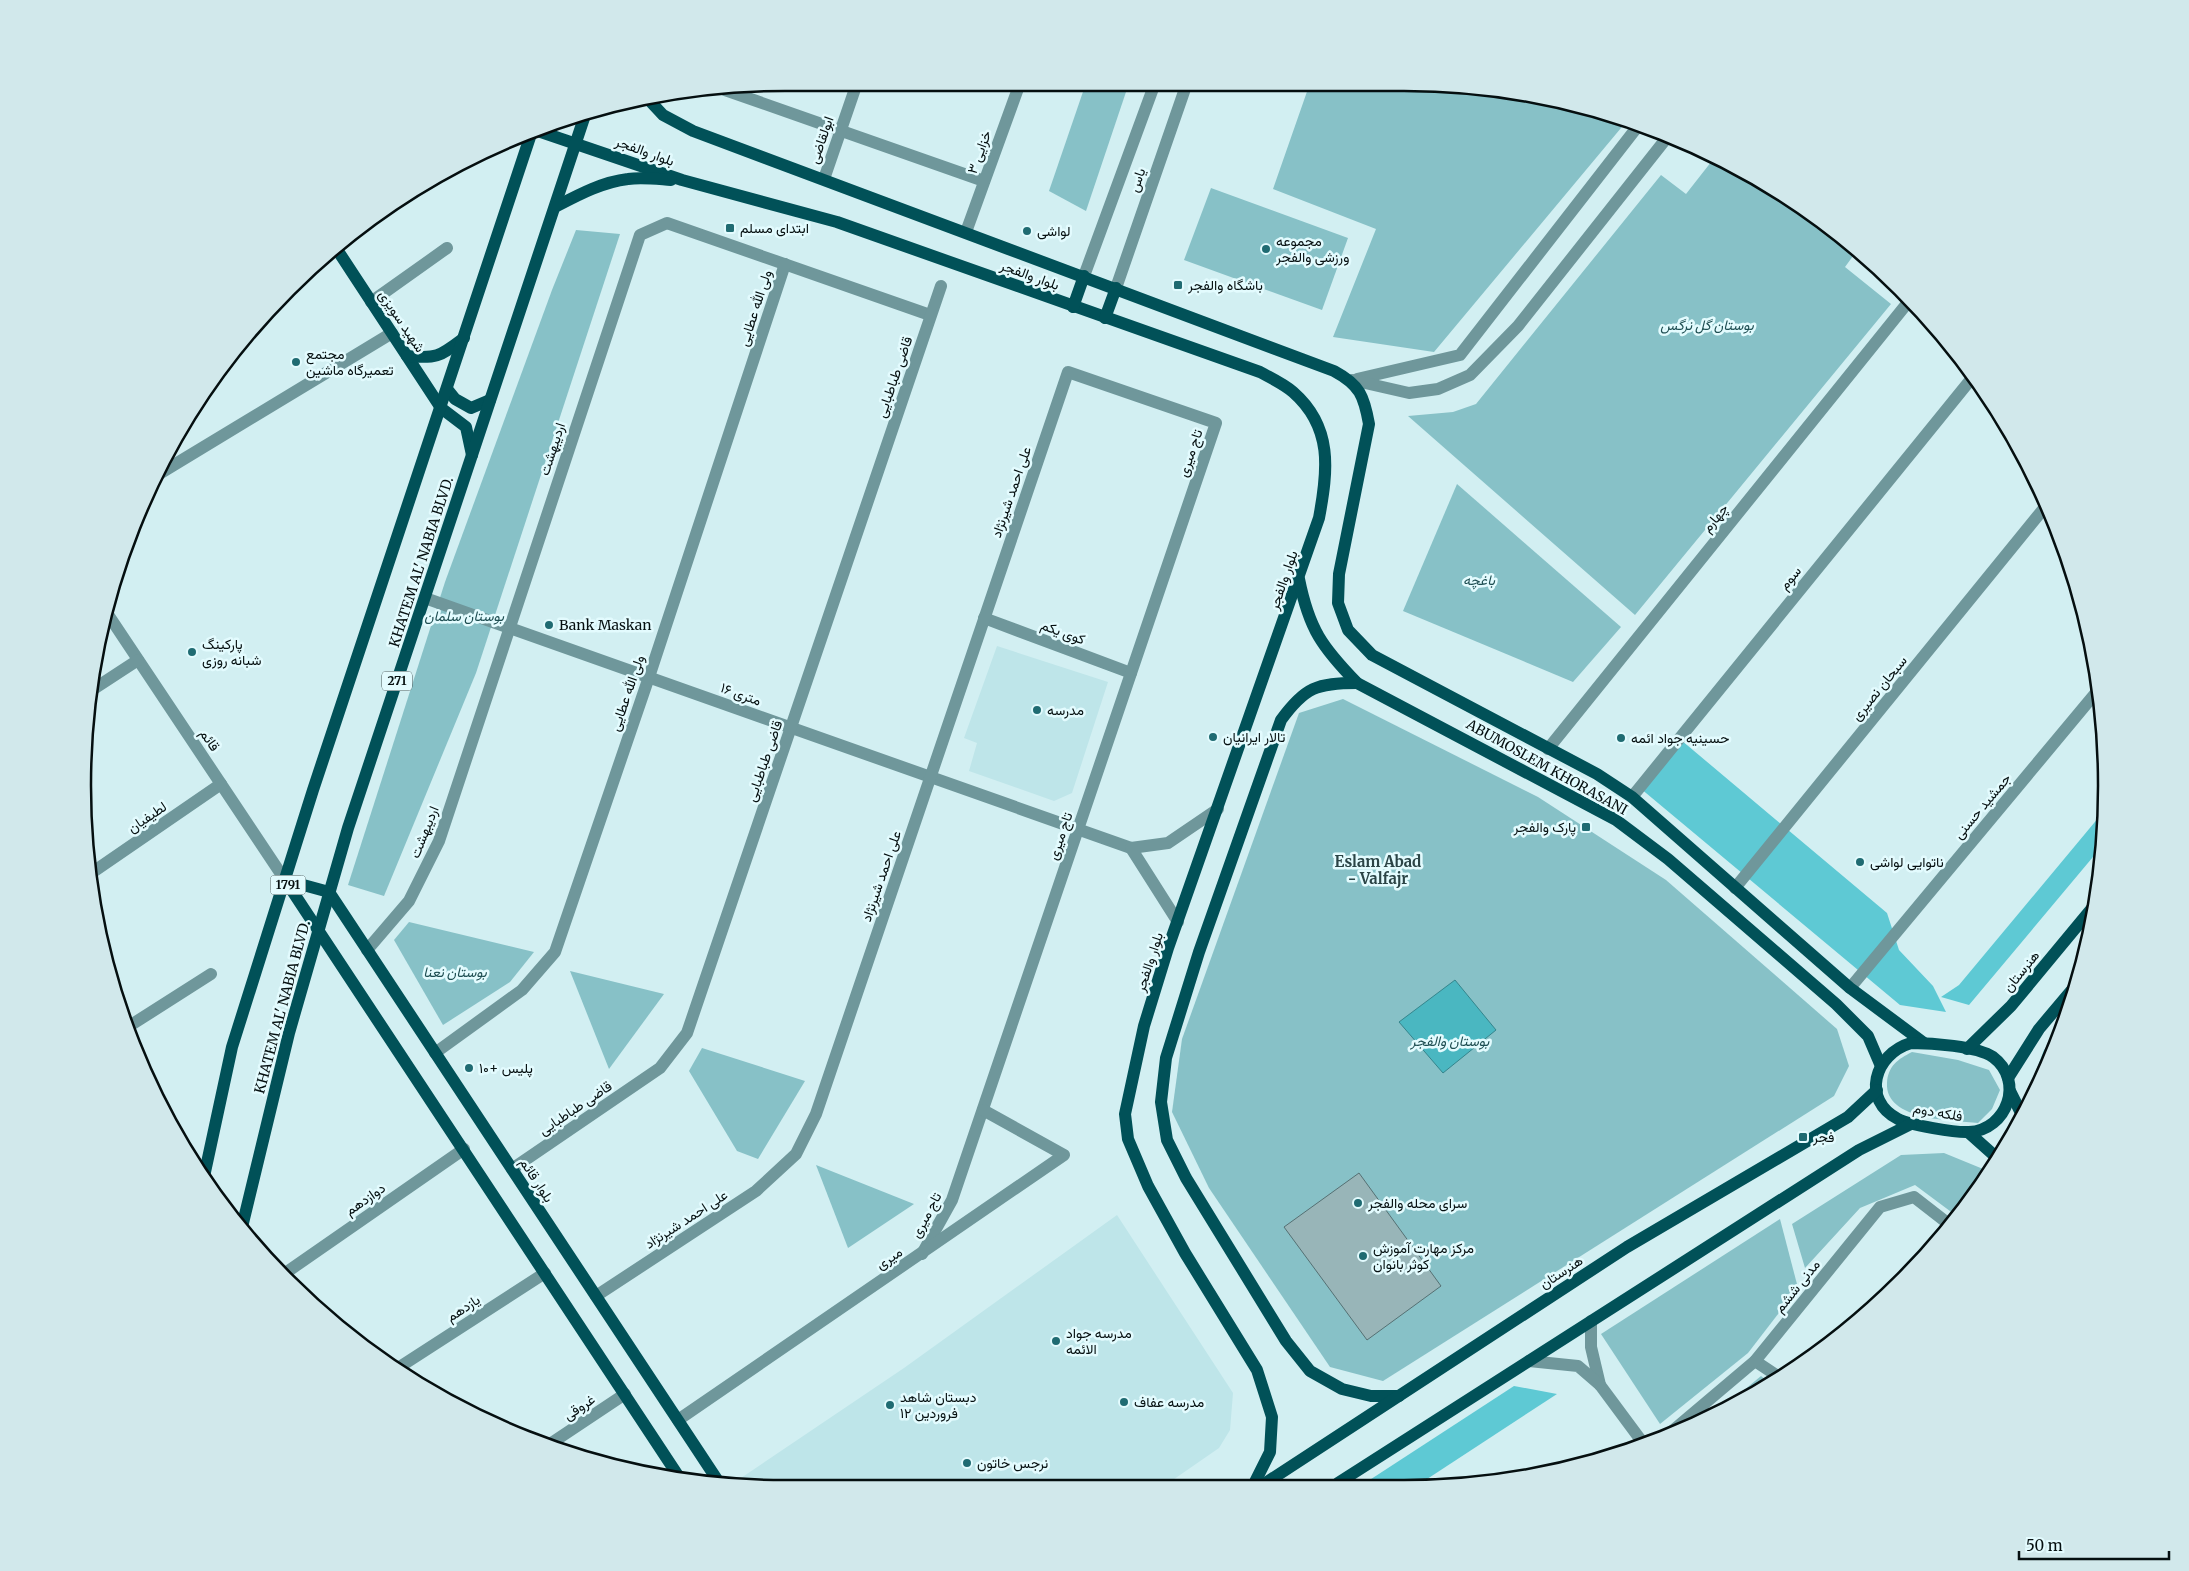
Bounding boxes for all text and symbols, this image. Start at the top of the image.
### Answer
street label: ابولقاضی [805,114,837,166]
street label: خزایی ۳ [963,128,995,176]
street label: بلوار والفجر [612,132,677,170]
street label: یاس [1124,165,1150,195]
place label: ابتدای مسلم [740,219,809,237]
marker: ابتدای مسلم [724,222,736,234]
place label: لواشی [1037,222,1071,240]
marker: لواشی [1021,225,1033,237]
place label: مجموعه ورزشی والفجر [1275,232,1349,266]
marker: مجموعه ورزشی والفجر [1260,243,1272,255]
street label: بلوار والفجر [997,256,1062,294]
street label: ولی الله عطایی [734,267,776,349]
place label: باشگاه والفجر [1187,276,1263,294]
marker: باشگاه والفجر [1172,279,1184,291]
street label: شهید سویزی [375,286,429,356]
park label: بوستان گل نرگس [1660,316,1755,334]
street label: قاضی طباطبایی [872,334,916,420]
place label: مجتمع تعمیرگاه ماشین [306,345,394,379]
marker: مجتمع تعمیرگاه ماشین [290,356,302,368]
street label: اردیبهشت [535,420,569,478]
street label: تاج میری [1173,426,1209,480]
street label: علی احمد شیرنژاد [987,444,1035,540]
street label: KHATEM AL' NABIA BLVD. [385,474,457,650]
street label: چهارم [1698,500,1733,537]
street label: بلوار والفجر [1264,548,1302,613]
street label: سوم [1775,562,1805,594]
park label: باغچه [1463,571,1496,590]
park label: بوستان سلمان [424,607,505,625]
place label: Bank Maskan [559,616,651,634]
street label: کوی یکم [1038,616,1088,648]
marker: Bank Maskan [543,619,555,631]
place label: پارکینگ شبانه روزی [202,635,262,669]
marker: پارکینگ شبانه روزی [186,646,198,658]
street label: سبحان نصیری [1847,652,1911,724]
street label: ولی الله عطایی [606,653,648,733]
road number: 271 [382,671,412,690]
street label: ۱۶ متری [718,678,764,710]
place label: مدرسه [1047,701,1084,719]
marker: مدرسه [1031,704,1043,716]
street label: ABUMOSLEM KHORASANI [1462,715,1631,819]
street label: قاضی طباطبایی [742,718,786,804]
street label: قائم [196,725,224,755]
place label: تالار ایرانیان [1223,728,1286,746]
place label: حسینیه جواد ائمه [1631,729,1729,747]
marker: تالار ایرانیان [1207,731,1219,743]
marker: حسینیه جواد ائمه [1615,732,1627,744]
street label: جمشید حسنی [1949,770,2015,842]
street label: لطیفیان [124,797,170,837]
street label: اردیبهشت [405,803,443,861]
street label: تاج میری [1043,809,1079,863]
place label: پارک والفجر [1512,818,1576,837]
marker: پارک والفجر [1580,821,1592,833]
street label: علی احمد شیرنژاد [857,828,905,924]
district label: Eslam Abad - Valfajr [1335,852,1421,888]
place label: ناتوایی لواشی [1870,853,1944,871]
marker: ناتوایی لواشی [1854,856,1866,868]
road number: 1791 [270,876,306,894]
street label: KHATEM AL' NABIA BLVD. [250,919,314,1095]
street label: بلوار والفجر [1131,930,1167,995]
street label: هنرستان [1999,946,2043,995]
park label: بوستان نعنا [423,963,488,981]
park label: بوستان والفجر [1410,1032,1490,1050]
place label: پلیس +۱۰ [479,1059,533,1078]
marker: پلیس +۱۰ [463,1062,475,1074]
street label: قاضی طباطبایی [535,1077,615,1139]
street label: فلکه دوم [1912,1099,1964,1125]
place label: فجر [1812,1128,1834,1146]
marker: فجر [1797,1131,1809,1143]
street label: بلوار قائم [516,1154,558,1206]
street label: دوازدهم [341,1179,389,1219]
street label: علی احمد شیرنژاد [641,1185,731,1253]
street label: تاج میری [906,1189,947,1242]
place label: سرای محله والفجر [1367,1194,1467,1212]
marker: سرای محله والفجر [1352,1197,1364,1209]
place label: مرکز مهارت آموزش کوثر بانوان [1373,1239,1474,1273]
street label: میری [872,1243,906,1273]
marker: مرکز مهارت آموزش کوثر بانوان [1357,1250,1369,1262]
street label: هنرستان [1536,1251,1586,1293]
street label: مدنی ششم [1770,1256,1824,1316]
street label: یازدهم [443,1290,483,1326]
place label: مدرسه جواد الائمه [1066,1324,1132,1358]
marker: مدرسه جواد الائمه [1050,1335,1062,1347]
place label: دبستان شاهد ۱۲ فروردین [900,1388,977,1422]
street label: غروقی [560,1390,598,1424]
place label: مدرسه عفاف [1134,1393,1204,1411]
marker: مدرسه عفاف [1118,1396,1130,1408]
marker: دبستان شاهد ۱۲ فروردین [884,1399,896,1411]
place label: نرجس خاتون [977,1454,1048,1472]
marker: نرجس خاتون [961,1457,973,1469]
scale bar [2019,1528,2169,1560]
text: 50 m [2026,1536,2063,1555]

